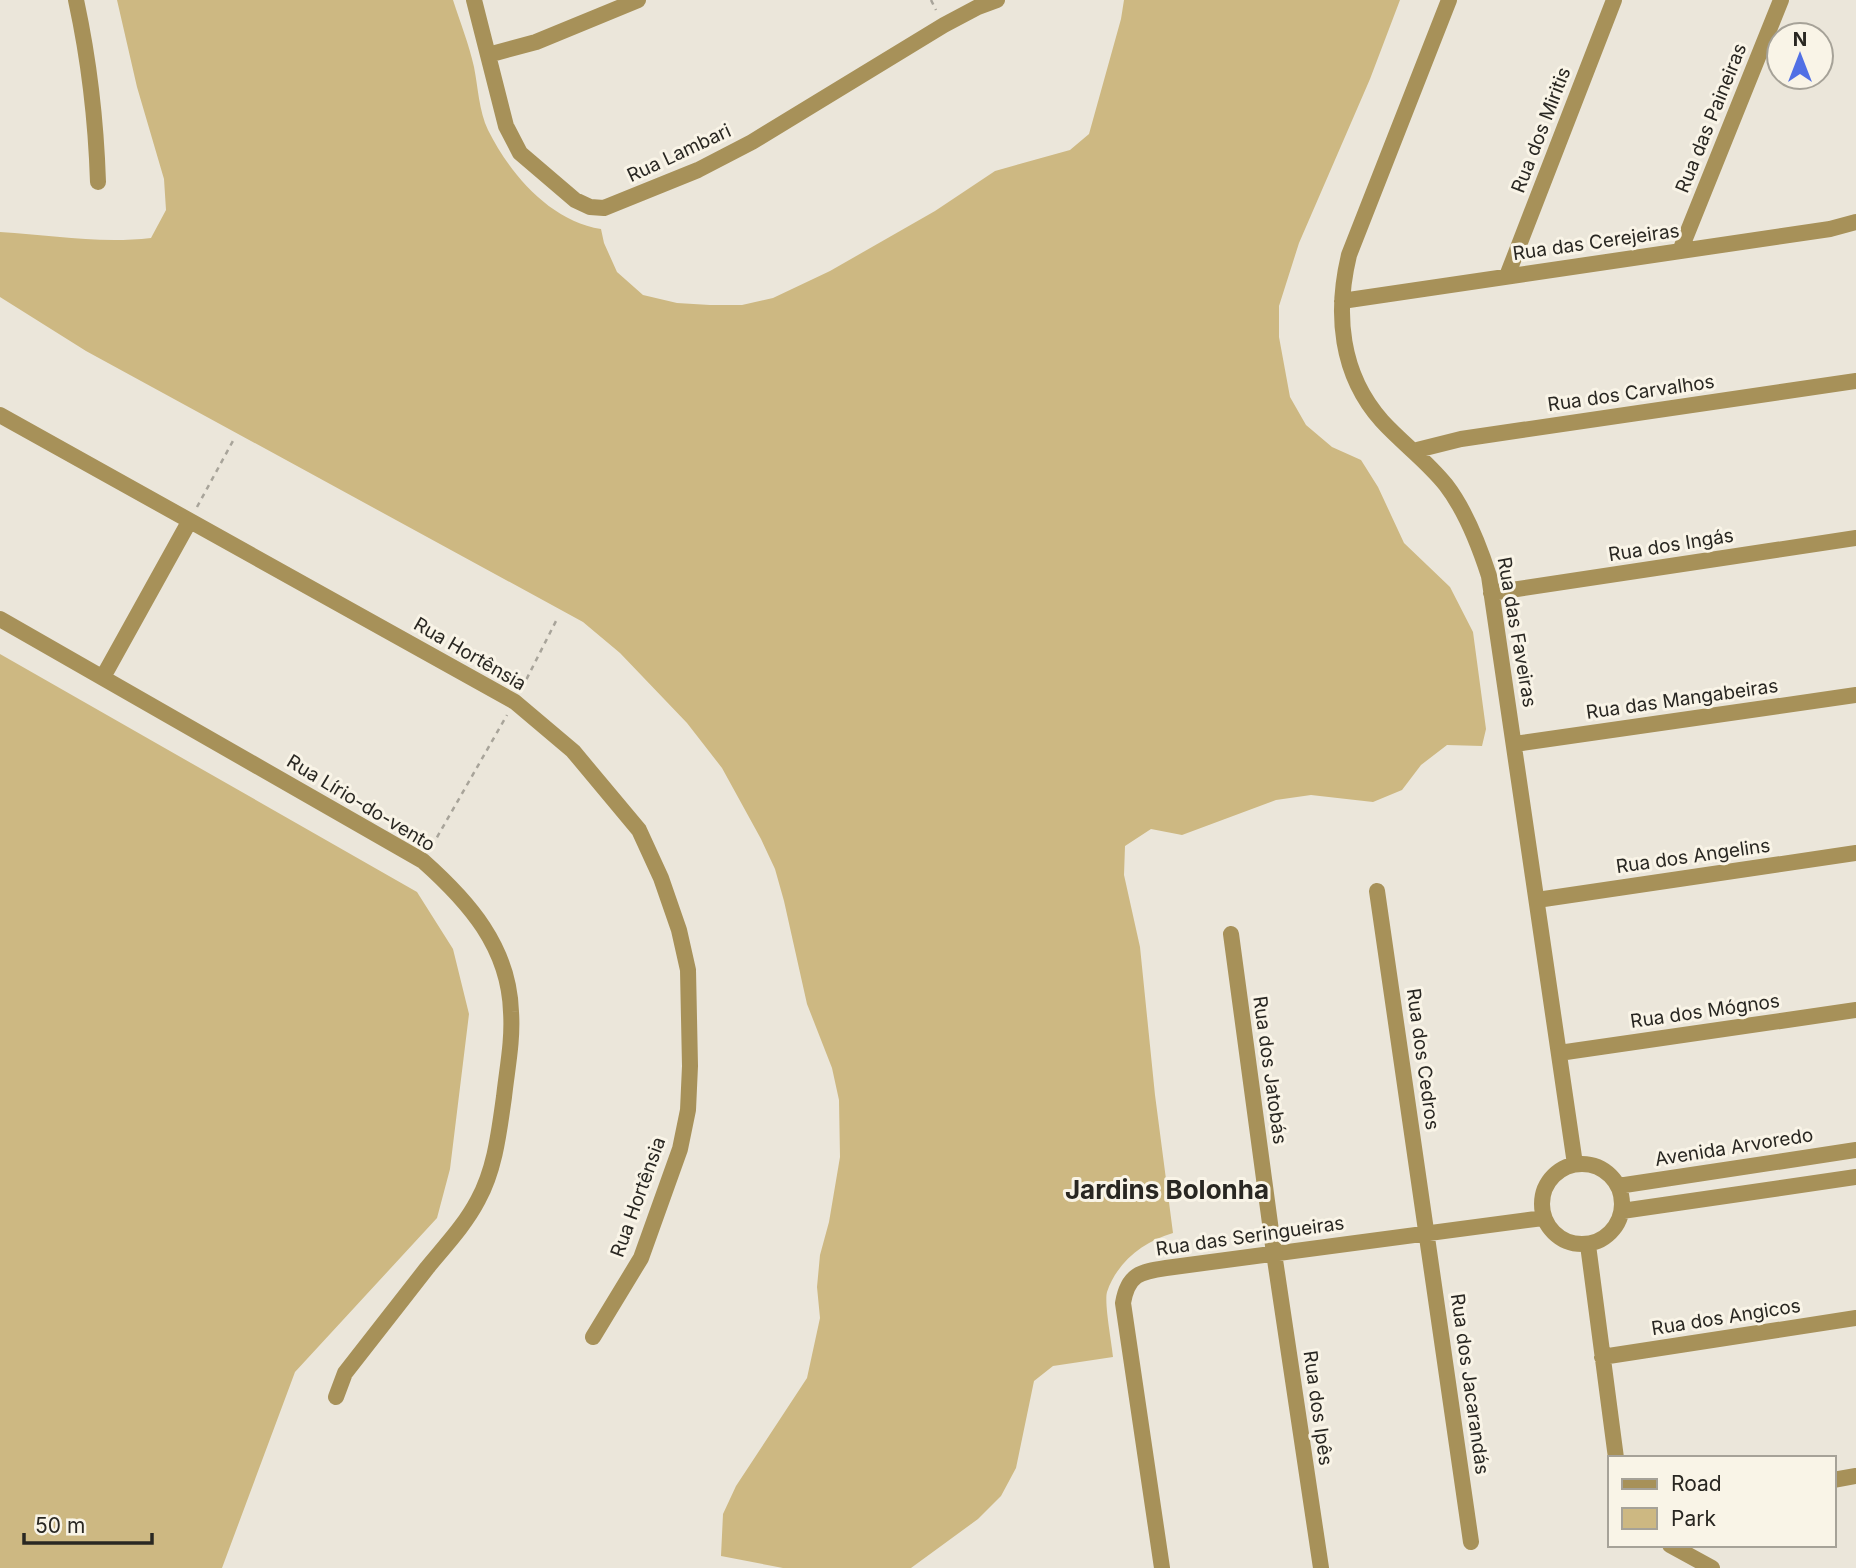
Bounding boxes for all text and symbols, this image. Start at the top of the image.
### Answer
north arrow [1765,21,1835,91]
text: N [1793,28,1807,51]
street label: Rua das Paineiras [1670,40,1752,196]
street label: Rua dos Miritis [1507,64,1575,196]
street label: Rua Lambari [623,119,735,187]
street label: Rua das Cerejeiras [1511,219,1681,265]
street label: Rua dos Carvalhos [1546,370,1716,416]
street label: Rua dos Ingás [1607,524,1735,566]
street label: Rua das Faveiras [1492,555,1542,709]
street label: Rua Hortênsia [410,613,530,695]
street label: Rua das Mangabeiras [1584,674,1780,724]
street label: Rua Lírio-do-vento [283,750,439,856]
street label: Rua dos Angelins [1614,834,1772,878]
street label: Rua dos Cedros [1402,987,1444,1131]
street label: Rua dos Mógnos [1629,989,1781,1033]
street label: Rua dos Jatobás [1248,994,1292,1146]
street label: Avenida Arvoredo [1653,1123,1815,1171]
street label: Rua Hortênsia [606,1134,670,1260]
district label: Jardins Bolonha [1065,1174,1269,1205]
street label: Rua das Seringueiras [1154,1211,1346,1261]
street label: Rua dos Jacarandás [1446,1292,1494,1476]
street label: Rua dos Angicos [1650,1294,1802,1340]
street label: Rua dos Ipês [1299,1349,1337,1467]
legend [1608,1456,1835,1547]
text: Road [1671,1471,1722,1496]
scale bar [24,1502,152,1546]
text: Park [1671,1506,1716,1531]
text: 50 m [35,1513,85,1538]

